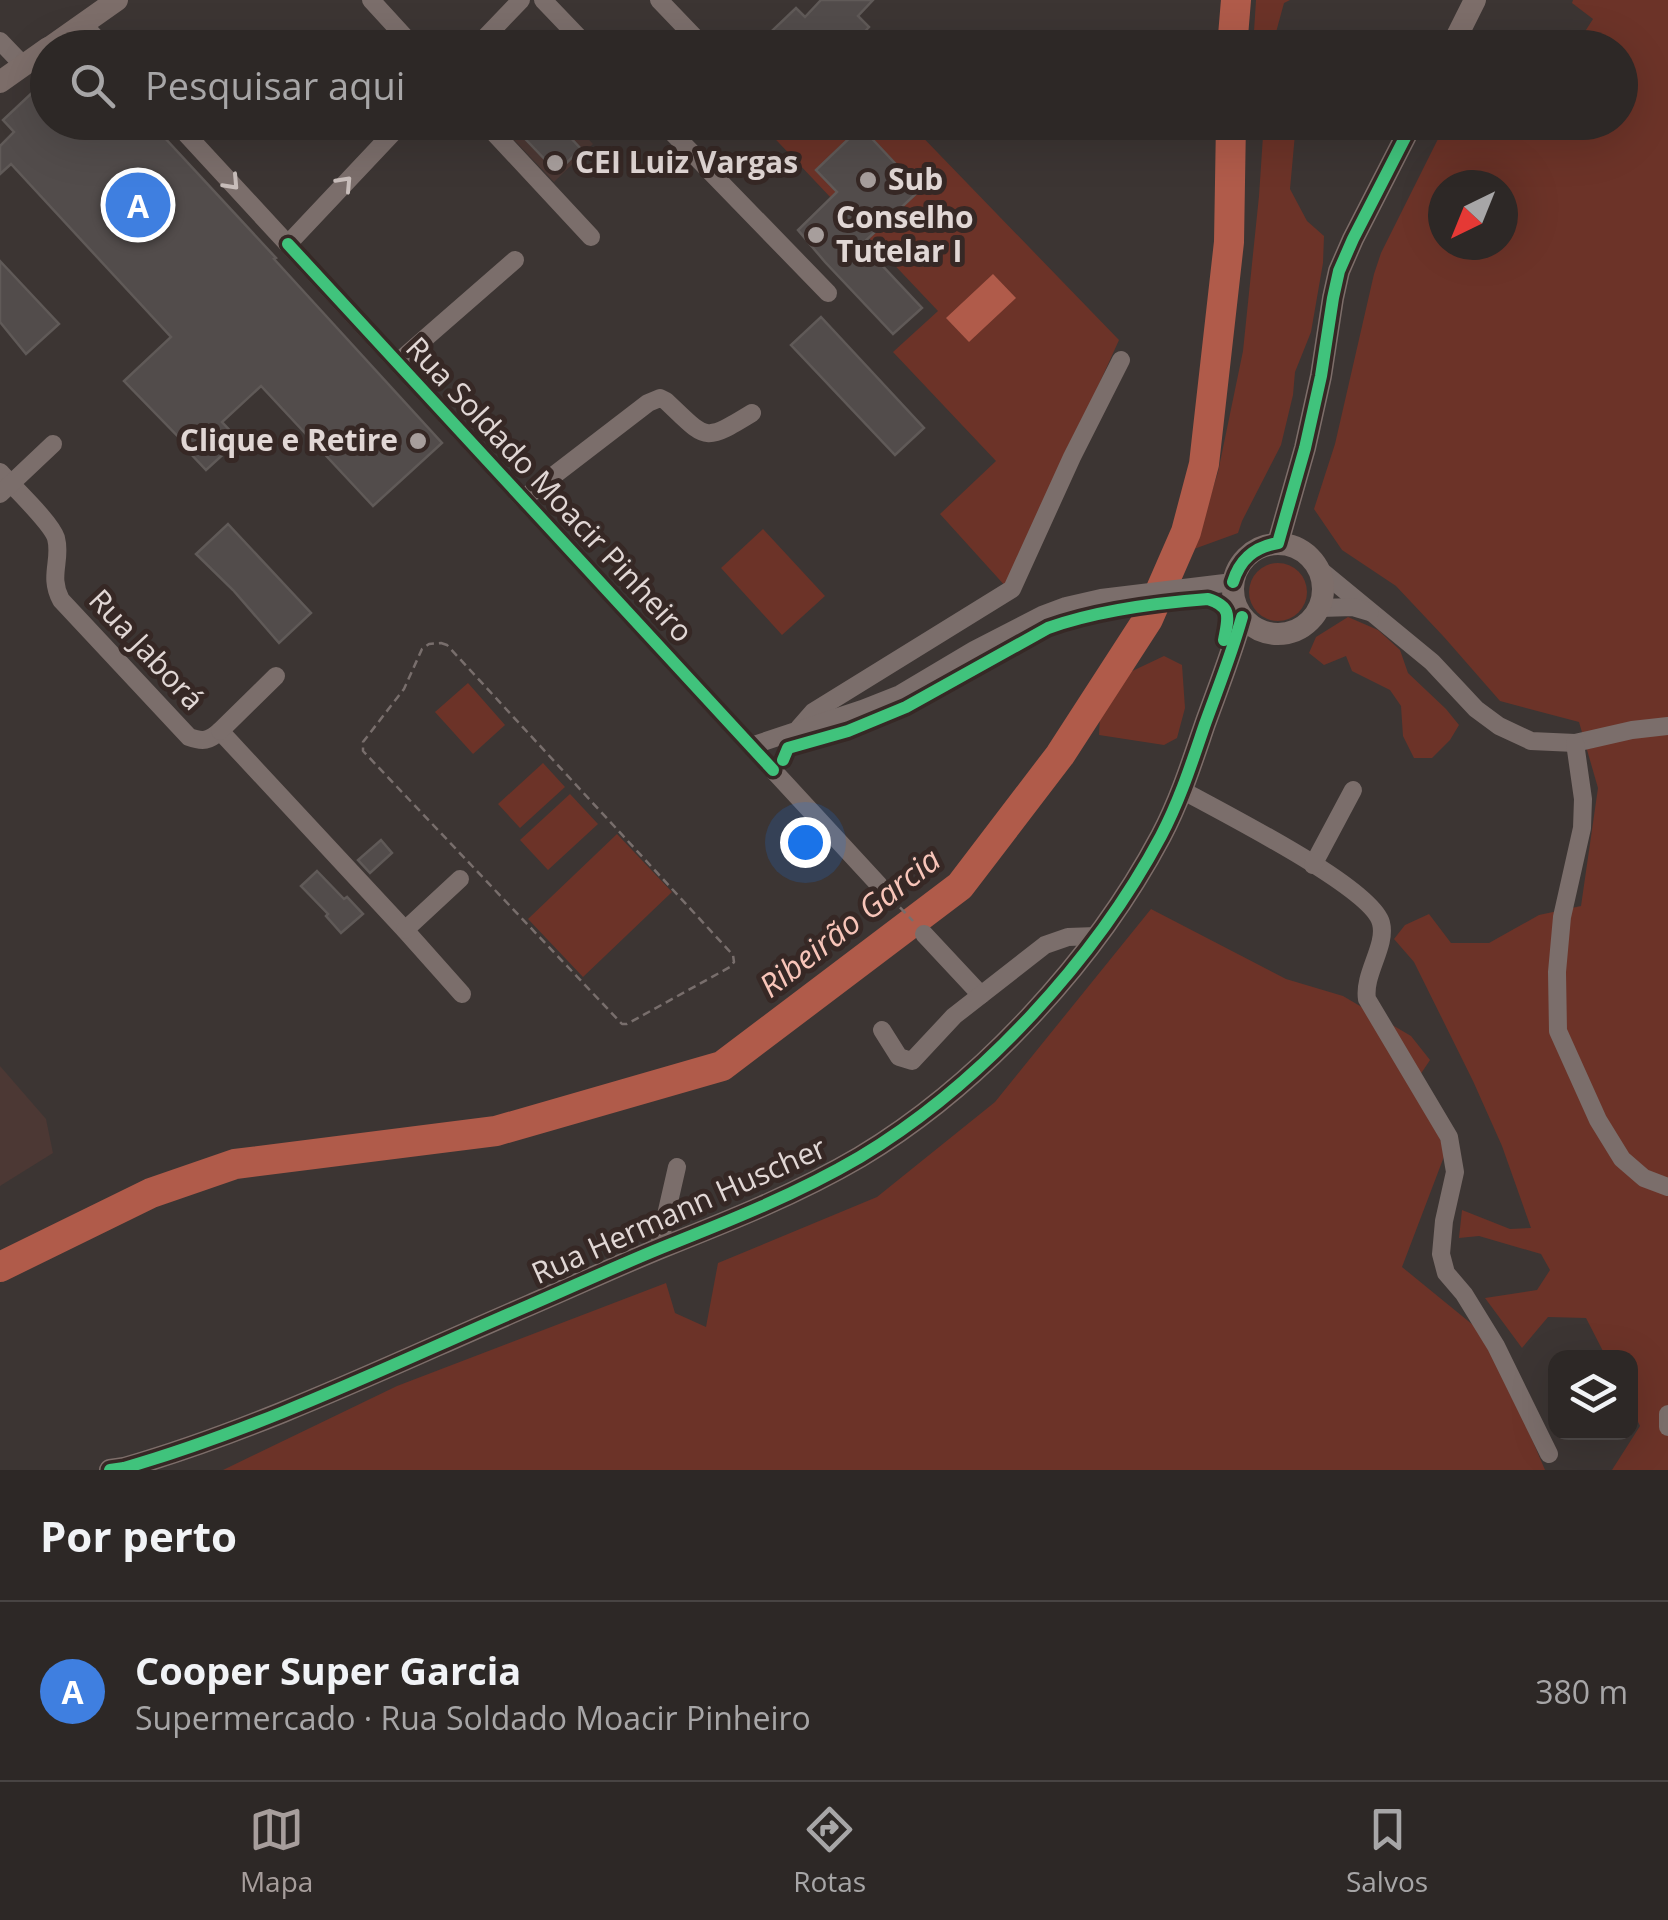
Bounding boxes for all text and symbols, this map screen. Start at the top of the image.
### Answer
search box [30,30,1638,140]
icon: search [65,58,120,113]
text: Pesquisar aqui [145,59,405,111]
place label: CEI Luiz Vargas [575,141,798,182]
marker: CEI Luiz Vargas [544,152,566,174]
place label: Sub [888,158,943,199]
pin: A [106,168,170,242]
marker: Sub [857,169,879,191]
north arrow [1428,170,1518,260]
one-way arrow [220,172,238,190]
one-way arrow [334,177,352,195]
place label: Conselho Tutelar I [836,196,974,271]
marker: Conselho Tutelar I [805,224,827,246]
street label: Rua Soldado Moacir Pinheiro [398,327,703,651]
place label: Clique e Retire [180,419,398,460]
marker: Clique e Retire [407,430,429,452]
street label: Rua Jaborá [80,580,214,718]
your location [780,817,831,868]
water label: Ribeirão Garcia [750,837,949,1006]
street label: Rua Hermann Huscher [525,1126,832,1293]
map controls [1548,1350,1638,1440]
button: layers [1548,1350,1638,1440]
text: Por perto [40,1507,237,1564]
text: Cooper Super Garcia [135,1644,521,1696]
text: A [61,1670,84,1713]
text: 380 m [1535,1670,1628,1713]
text: Supermercado · Rua Soldado Moacir Pinheiro [135,1696,811,1739]
tab: Mapa [240,1802,313,1900]
tab: Rotas [793,1802,866,1900]
tab: Salvos [1346,1802,1428,1900]

